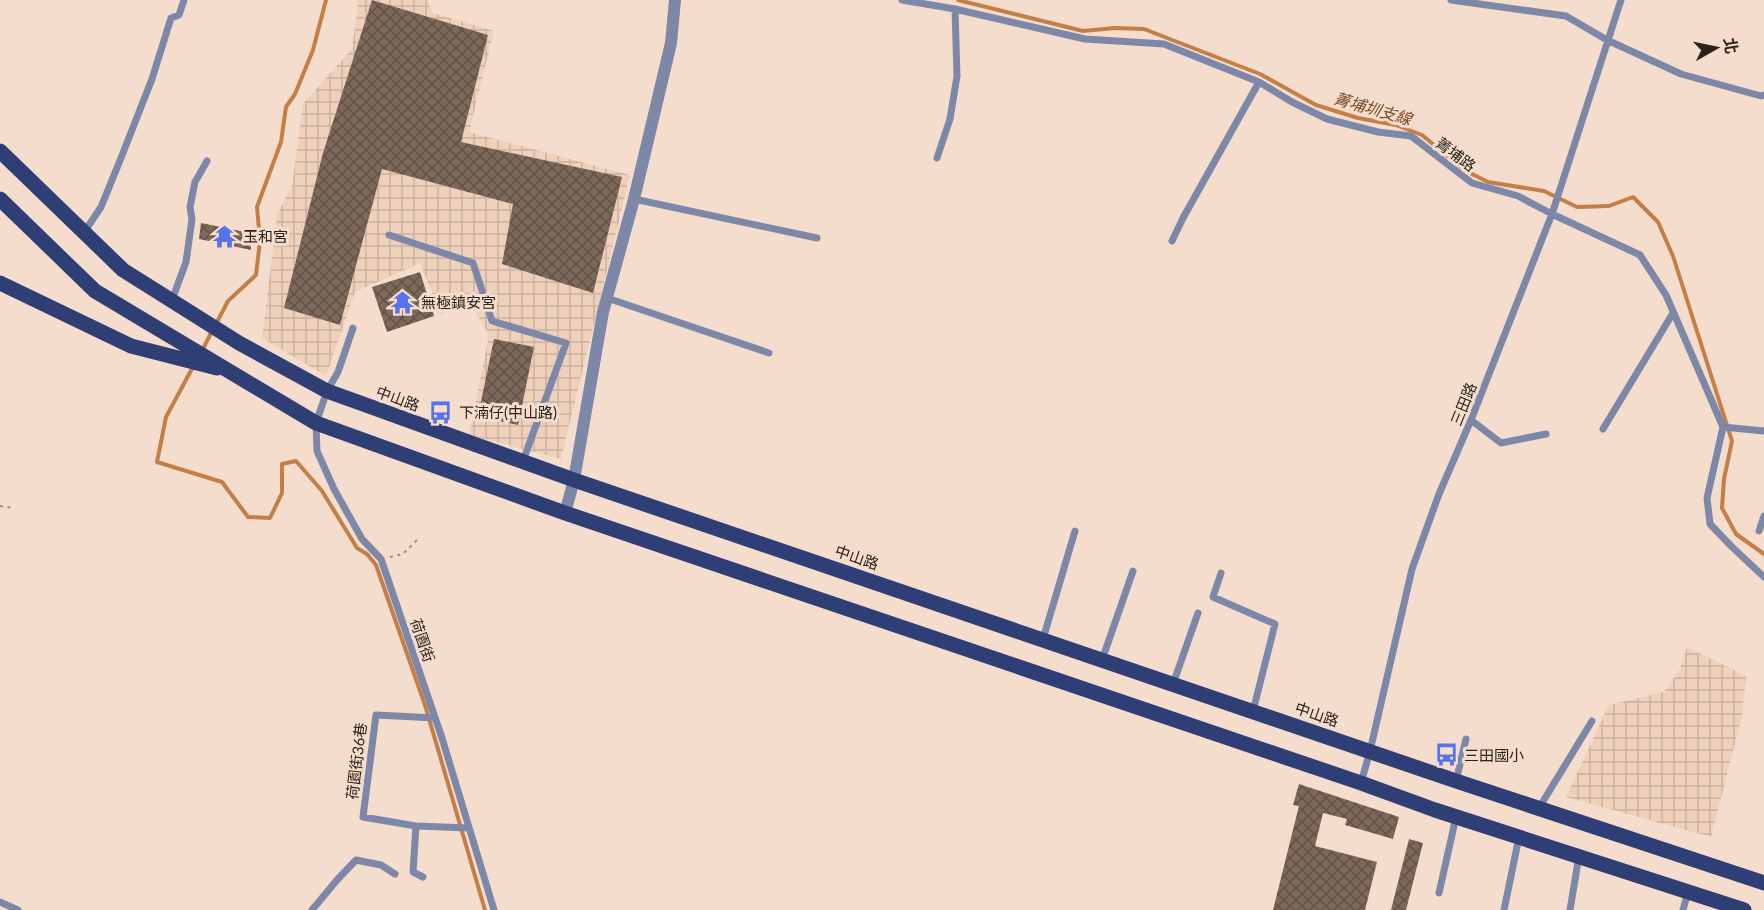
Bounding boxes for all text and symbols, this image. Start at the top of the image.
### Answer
north arrow [1686,18,1746,78]
text: 北 [1721,36,1742,55]
water label: 菁埔圳支線 [1332,88,1416,129]
street label: 菁埔路 [1433,133,1479,175]
temple icon: 玉和宮 [212,223,238,249]
place label: 玉和宮 [243,227,288,245]
temple icon: 無極鎮安宮 [390,289,416,315]
place label: 無極鎮安宮 [421,293,496,311]
street label: 三田路 [1446,380,1480,428]
street label: 中山路 [374,382,422,414]
bus stop icon: 下湳仔(中山路) [428,399,454,425]
place label: 下湳仔(中山路) [459,403,557,421]
street label: 中山路 [833,541,881,573]
street label: 荷園街 [407,616,439,664]
street label: 中山路 [1293,698,1341,730]
street label: 荷園街36巷 [342,721,370,801]
bus stop icon: 三田國小 [1433,742,1459,768]
place label: 三田國小 [1464,746,1524,764]

